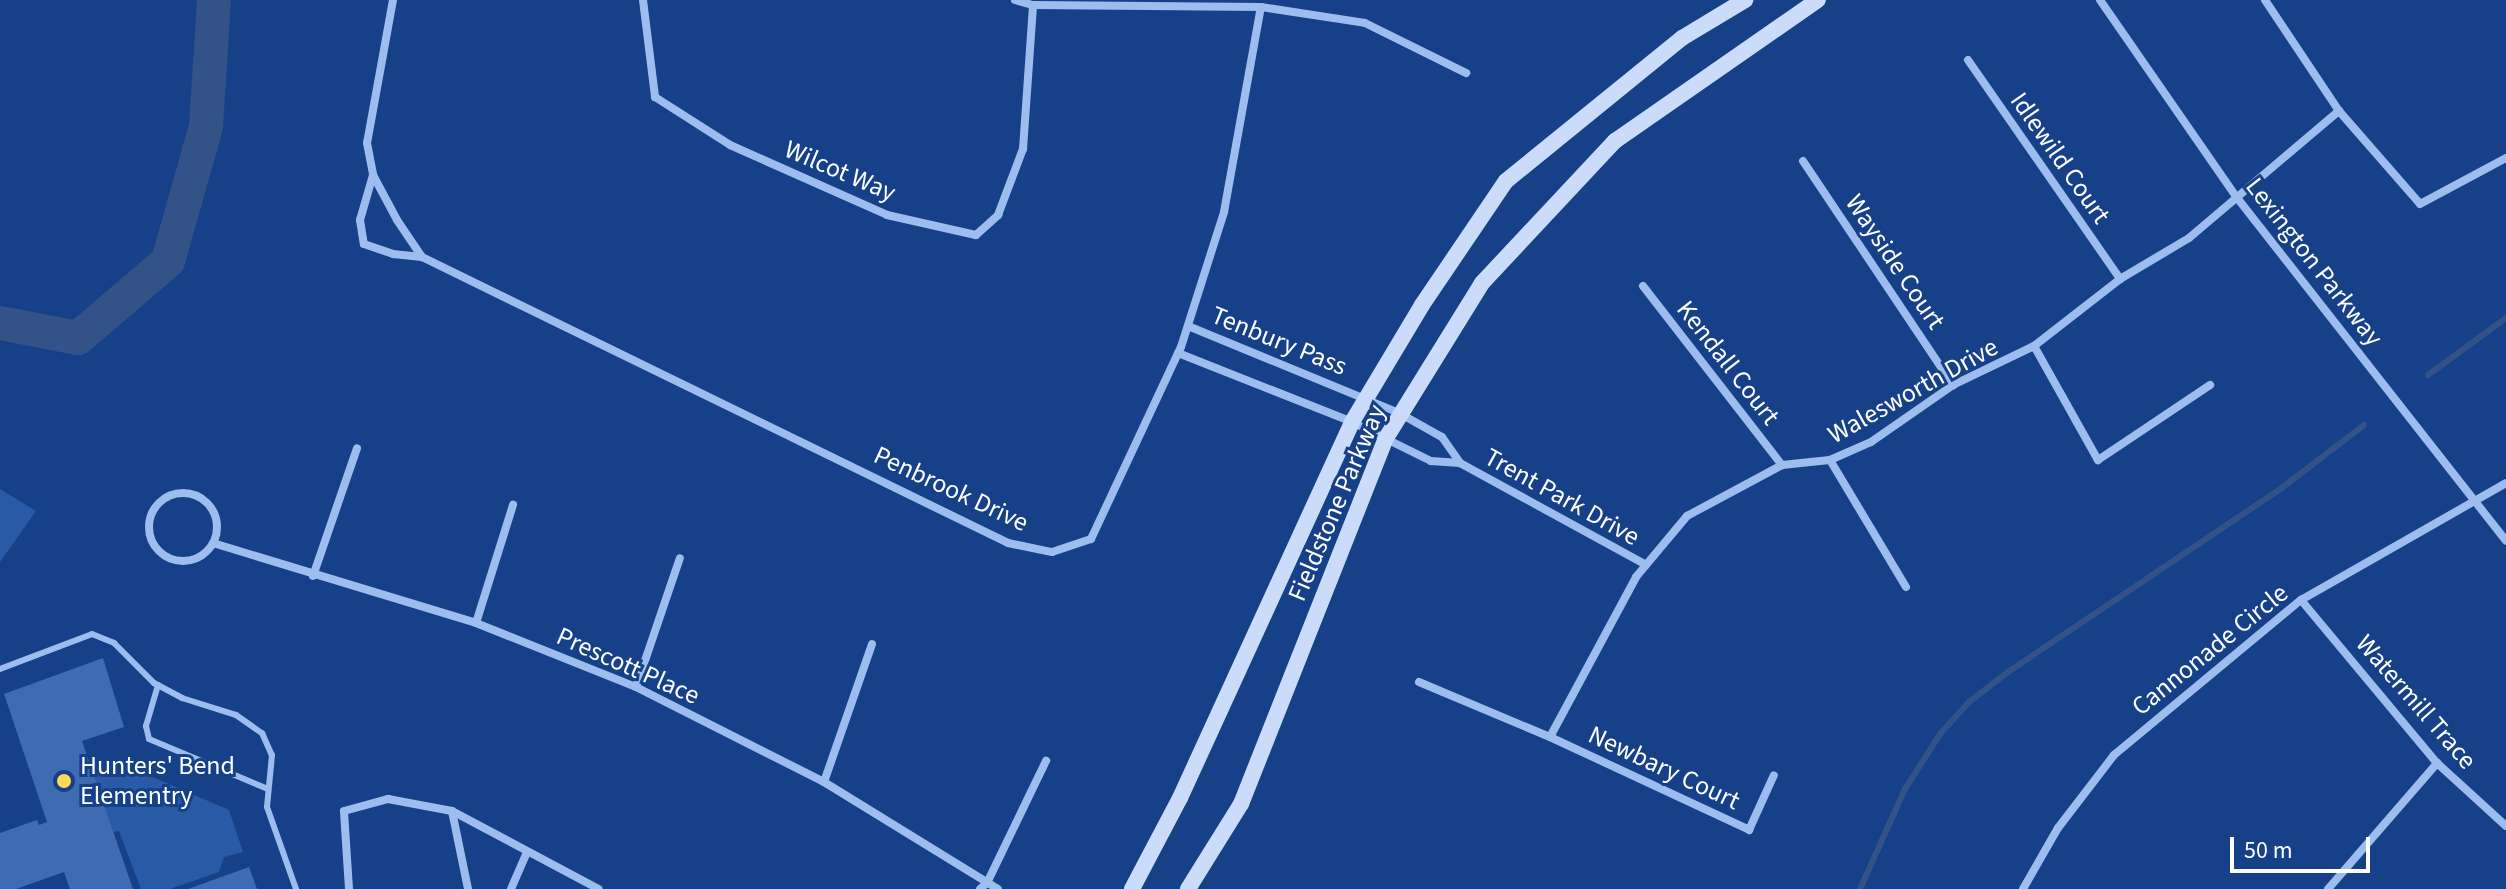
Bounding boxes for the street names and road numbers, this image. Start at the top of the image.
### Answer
street label: Idlewild Court [2003,86,2117,230]
street label: Wilcot Way [780,134,900,208]
street label: Lexington Parkway [2239,172,2389,352]
street label: Wayside Court [1838,189,1952,335]
street label: Kendall Court [1670,295,1786,431]
street label: Tenbury Pass [1207,300,1351,382]
street label: Walesworth Drive [1822,331,2004,451]
street label: Fieldstone Parkway [1281,400,1393,606]
street label: Penbrook Drive [869,440,1033,538]
street label: Trent Park Drive [1479,441,1645,553]
street label: Cannonade Circle [2126,578,2294,722]
street label: Prescott Place [552,621,704,711]
street label: Watermill Trace [2349,628,2483,776]
street label: Newbary Court [1583,719,1745,817]

